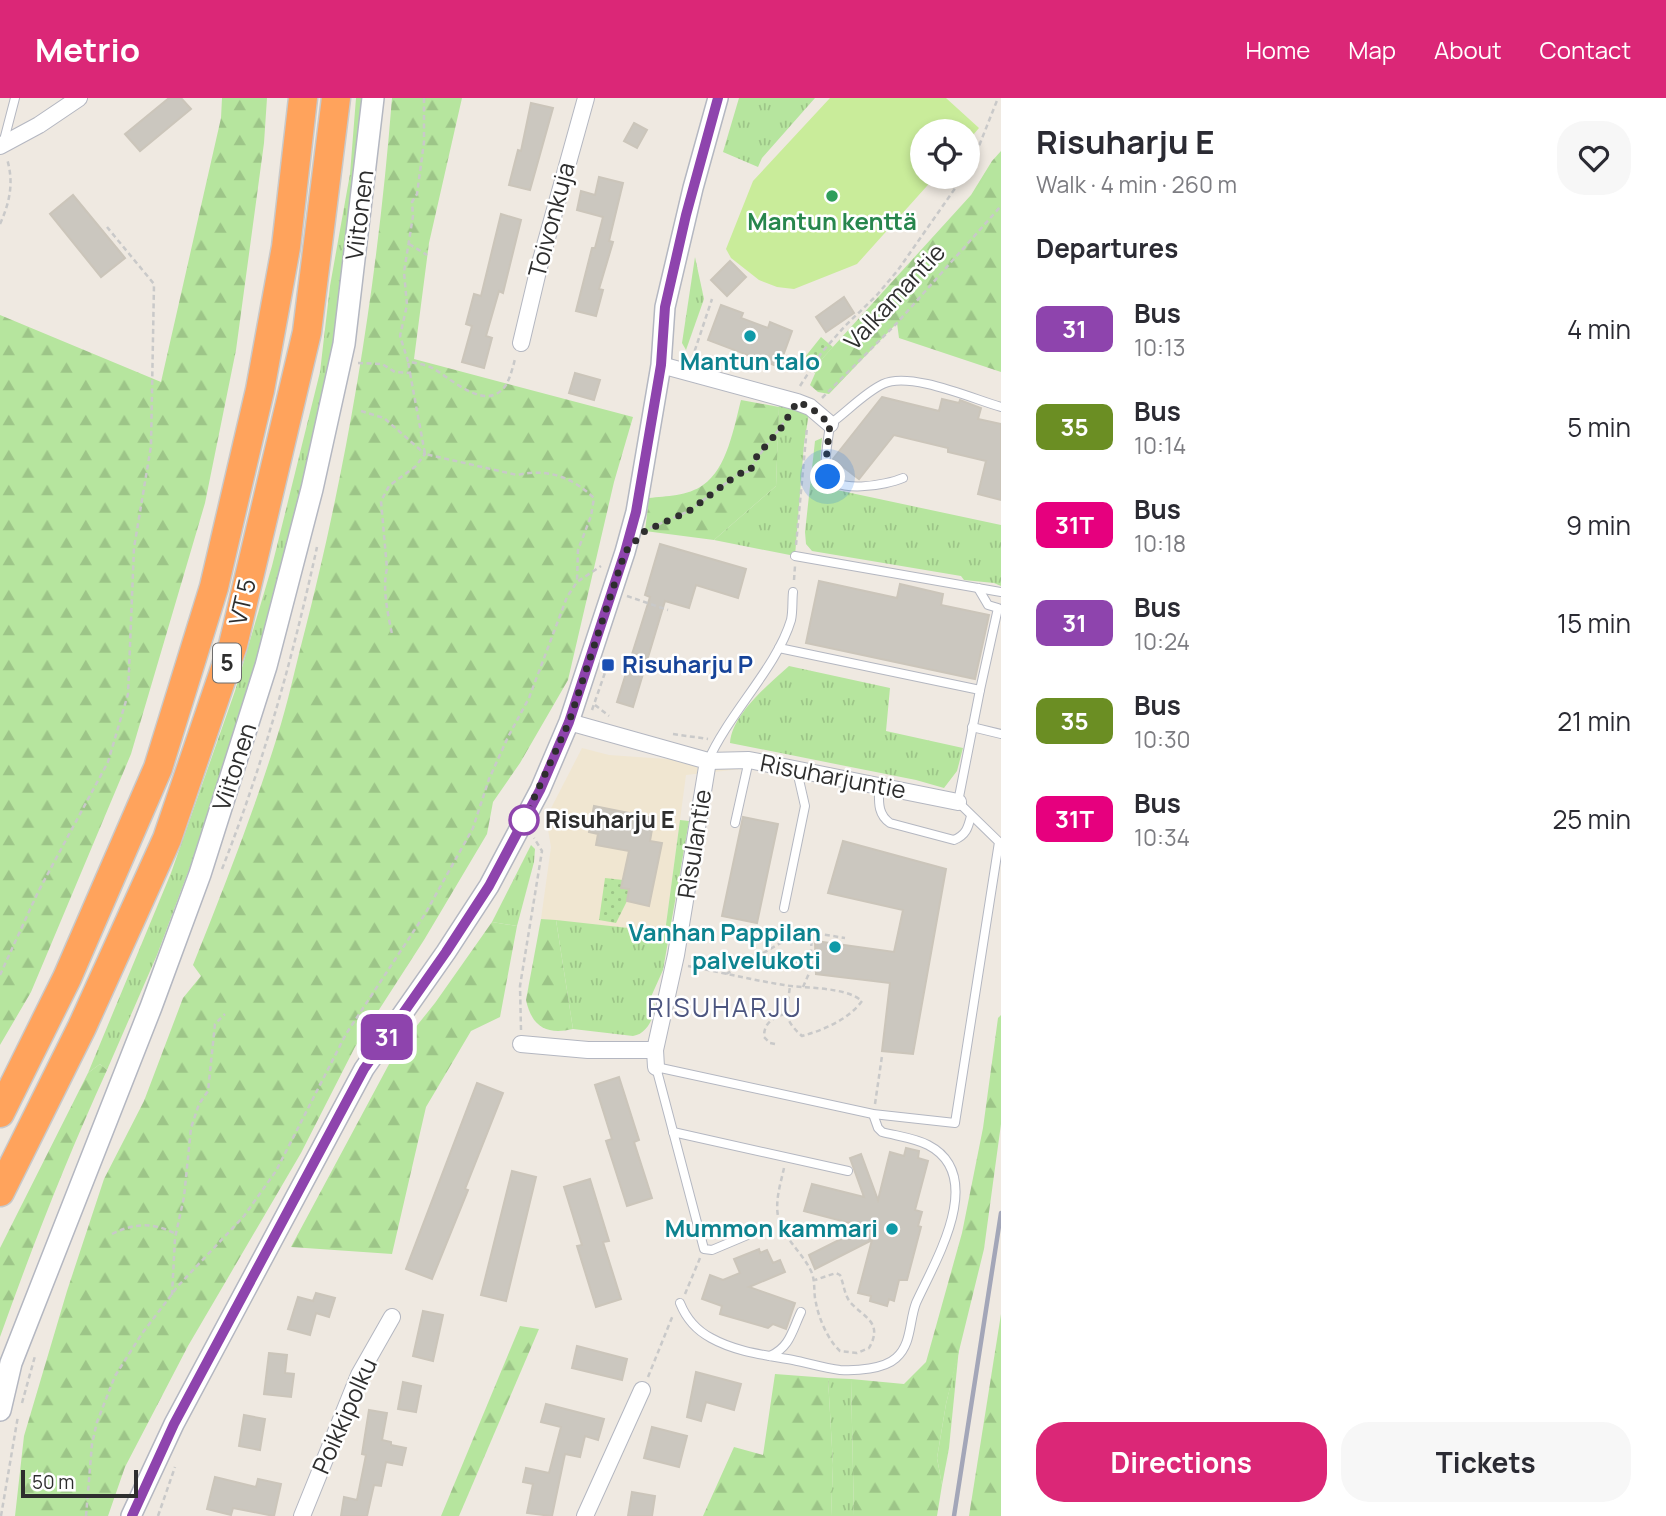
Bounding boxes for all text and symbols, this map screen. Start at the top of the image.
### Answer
text: Metrio [35,27,140,72]
text: Home [1245,33,1310,66]
text: Map [1348,33,1396,66]
text: About [1434,33,1502,66]
text: Contact [1540,33,1631,66]
map controls [910,119,980,189]
button: locate [910,119,980,189]
text: Risuharju E [1036,119,1214,164]
button: heart [1557,121,1631,195]
street label: Toivonkuja [519,158,582,281]
street label: Viitonen [337,168,380,262]
text: Walk · 4 min · 260 m [1036,168,1237,200]
marker: Mantun kenttä [824,188,840,204]
place label: Mantun kenttä [747,204,917,237]
text: Departures [1036,230,1178,266]
street label: Valkamantie [836,235,952,357]
text: Bus [1134,295,1181,331]
text: 4 min [1567,311,1631,347]
text: 31 [1062,312,1087,345]
marker: Mantun talo [742,328,758,344]
text: 10:13 [1134,331,1186,363]
place label: Mantun talo [680,344,820,377]
text: Bus [1134,393,1181,429]
text: 5 min [1567,409,1631,445]
text: 35 [1060,410,1089,443]
text: 10:14 [1134,429,1186,461]
your location [810,459,845,494]
text: Bus [1134,491,1181,527]
text: 9 min [1566,507,1631,543]
text: 31T [1055,508,1094,541]
text: 10:18 [1134,527,1186,559]
street label: VT 5 [220,575,263,628]
text: Bus [1134,589,1181,625]
text: 15 min [1557,605,1631,641]
text: 31 [1062,606,1087,639]
text: 10:24 [1134,625,1190,657]
road number: 5 [213,643,241,682]
place label: Risuharju P [622,647,753,680]
marker: Risuharju P [600,657,616,673]
text: Bus [1134,687,1181,723]
text: 21 min [1557,703,1631,739]
text: 35 [1060,704,1089,737]
street label: Viitonen [204,718,263,815]
text: 10:30 [1134,723,1191,755]
street label: Risuharjuntie [758,745,909,806]
text: Bus [1134,785,1181,821]
street label: Risulantie [669,787,718,901]
text: 25 min [1552,801,1631,837]
place label: Risuharju E [545,802,675,835]
text: 31T [1055,802,1094,835]
marker: Risuharju E [509,805,539,835]
text: 10:34 [1134,821,1190,853]
place label: Vanhan Pappilan palvelukoti [629,915,821,976]
marker: Vanhan Pappilan palvelukoti [827,939,843,955]
district label: RISUHARJU [647,989,803,1025]
line badge: 31 [356,1014,418,1060]
text: 31 [375,1020,399,1053]
place label: Mummon kammari [665,1211,878,1244]
marker: Mummon kammari [884,1221,900,1237]
street label: Poikkipolku [303,1352,384,1479]
button: Directions [1036,1422,1327,1502]
button: Tickets [1341,1422,1631,1502]
scale bar [21,1467,138,1499]
text: 50 m [32,1469,74,1495]

